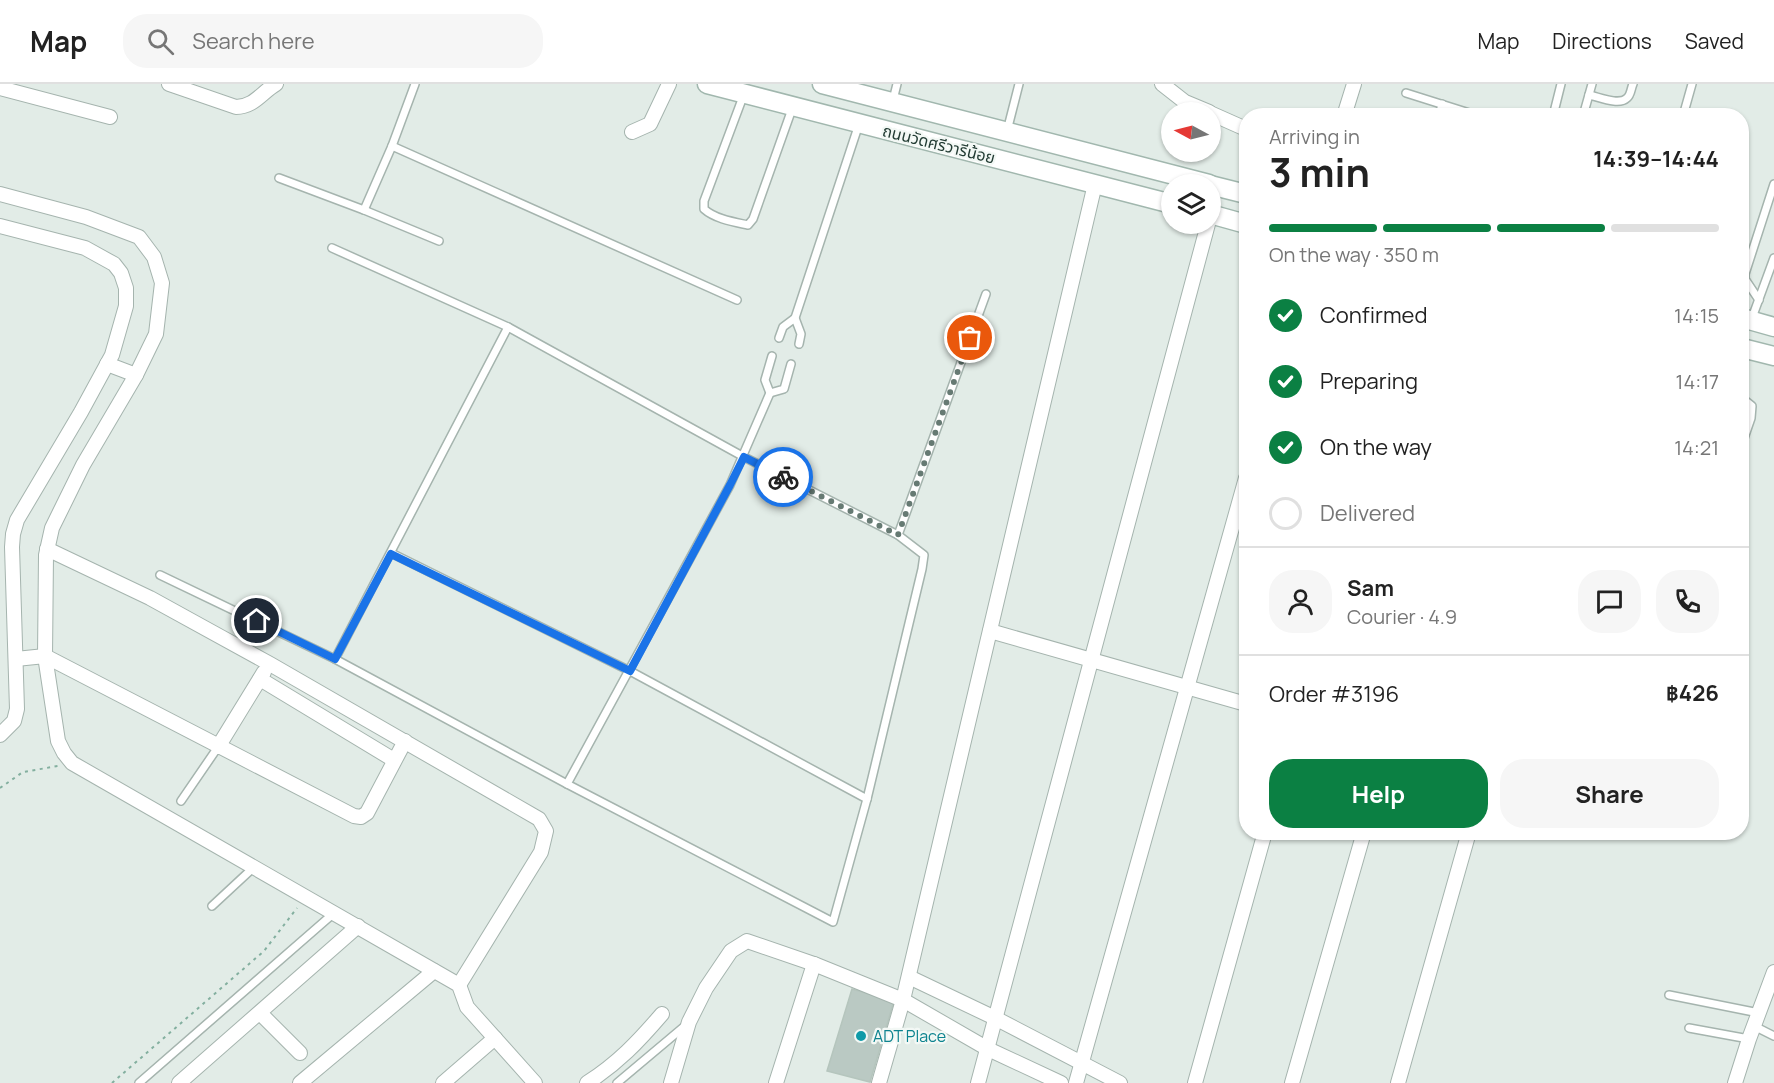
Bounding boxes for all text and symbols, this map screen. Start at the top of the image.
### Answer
search box [123,14,543,68]
text: Map [30,22,87,60]
icon: search [144,25,177,58]
text: Search here [192,26,315,56]
text: Map [1478,27,1519,55]
text: Directions [1552,27,1652,55]
text: Saved [1685,27,1744,55]
north arrow [1161,102,1221,162]
map controls [1161,102,1221,234]
street label: ถนนวัดศรีวารีน้อย [880,119,998,169]
text: Arriving in [1269,123,1360,150]
text: 14:39–14:44 [1593,144,1719,174]
text: 3 min [1269,145,1370,199]
button: layers [1161,174,1221,234]
text: On the way · 350 m [1269,241,1439,268]
icon: check [1269,299,1302,332]
text: Confirmed [1320,300,1428,330]
text: 14:15 [1674,302,1719,329]
pin [944,312,995,363]
icon: bag [953,321,986,354]
icon: check [1269,365,1302,398]
text: Preparing [1320,366,1418,396]
text: 14:17 [1676,368,1719,395]
icon: check [1269,431,1302,464]
text: On the way [1320,432,1432,462]
text: 14:21 [1674,434,1719,461]
courier [753,447,813,507]
icon: bike [767,461,800,494]
text: Delivered [1320,498,1415,528]
button: person [1269,570,1332,633]
button: chat [1578,570,1641,633]
button: phone [1656,570,1719,633]
text: Sam [1347,573,1394,603]
pin [231,595,282,646]
text: Courier · 4.9 [1347,603,1457,630]
icon: home [240,604,273,637]
text: ฿426 [1666,678,1719,708]
text: Order #3196 [1269,679,1399,709]
button: Help [1269,759,1488,828]
button: Share [1500,759,1719,828]
place label: ADT Place [873,1025,946,1047]
marker: ADT Place [854,1029,868,1043]

